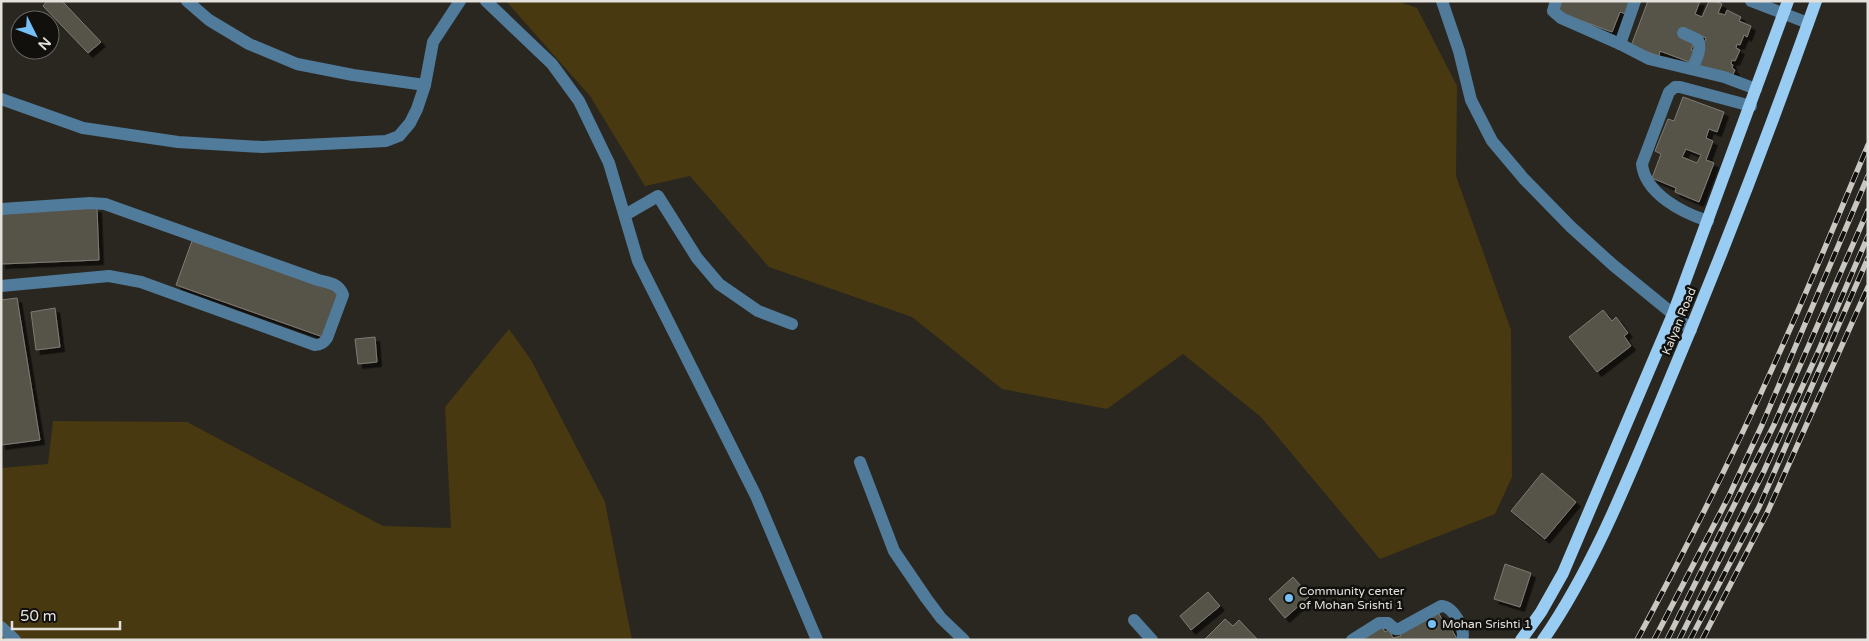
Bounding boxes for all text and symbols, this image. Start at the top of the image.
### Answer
north arrow [10,10,60,60]
text: N [34,33,54,53]
street label: Kalyan Road [1659,285,1699,357]
place label: Community center of Mohan Srishti 1 [1299,584,1405,612]
marker: Community center of Mohan Srishti 1 [1283,592,1295,604]
scale bar [12,598,120,630]
text: 50 m [20,607,57,625]
place label: Mohan Srishti 1 [1442,617,1531,631]
marker: Mohan Srishti 1 [1426,618,1438,630]

